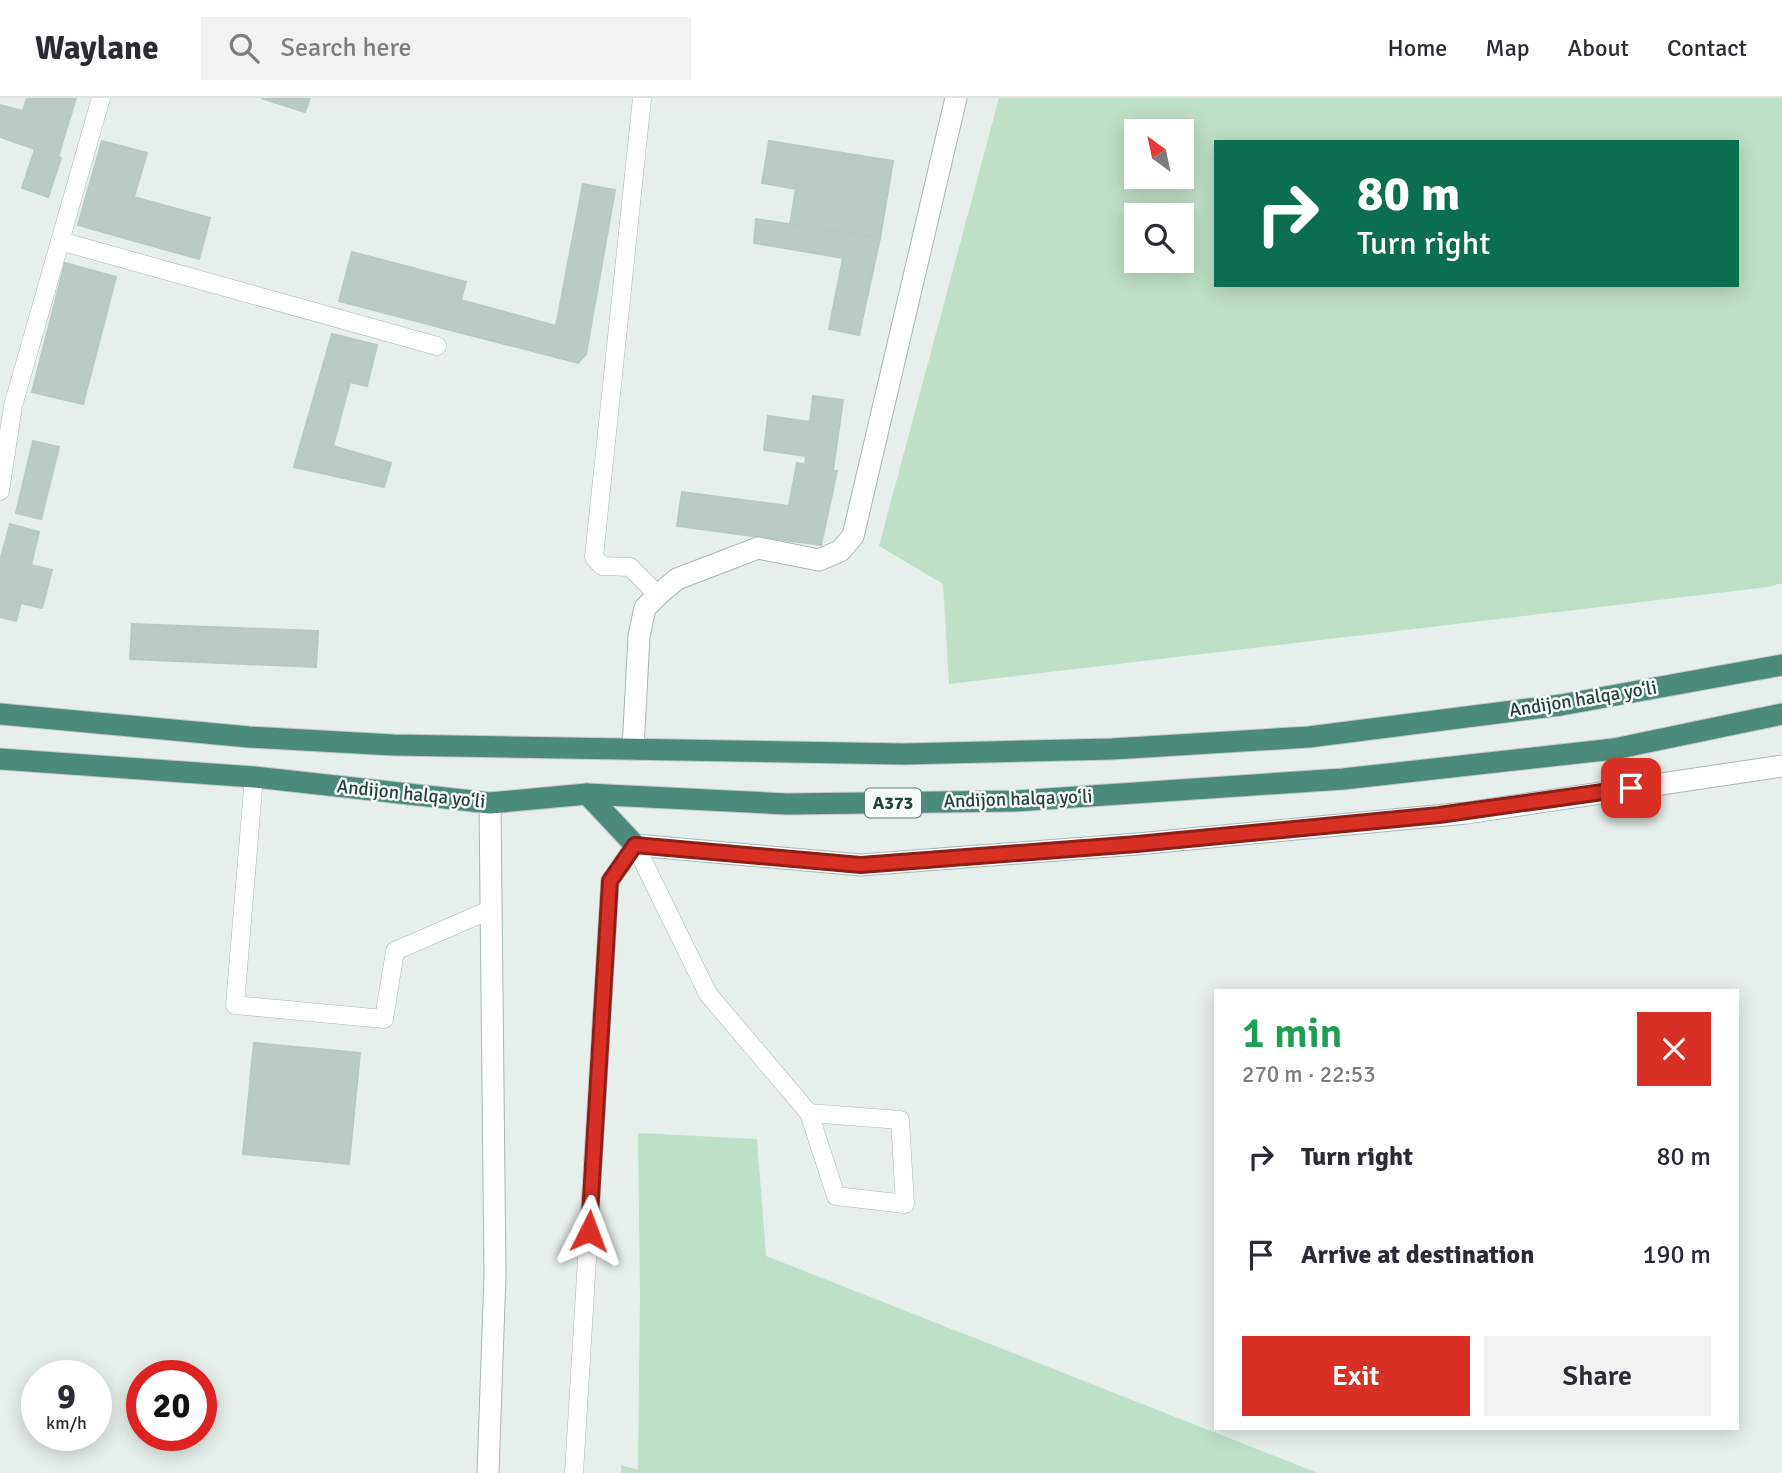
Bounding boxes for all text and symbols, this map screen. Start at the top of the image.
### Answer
search box [201,17,691,80]
text: Waylane [35,28,159,69]
icon: search [225,29,263,67]
text: Search here [281,32,412,64]
text: Home [1387,33,1447,63]
text: Map [1485,33,1530,63]
text: About [1568,33,1629,63]
text: Contact [1667,33,1747,63]
north arrow [1124,119,1194,189]
map controls [1124,119,1194,273]
text: 80 m [1357,164,1460,224]
icon: right [1242,168,1333,259]
button: search [1124,203,1194,273]
text: Turn right [1357,224,1490,263]
street label: Andijon halqa yo‘li [1507,675,1659,723]
pin [1601,758,1661,818]
icon: arrive [1612,769,1650,807]
street label: Andijon halqa yo‘li [336,774,486,814]
street label: Andijon halqa yo‘li [943,784,1093,814]
road number: A373 [865,788,921,818]
text: 1 min [1242,1008,1343,1059]
button: close [1637,1012,1711,1086]
text: 270 m · 22:53 [1242,1060,1376,1089]
icon: right [1242,1138,1280,1176]
text: Turn right [1301,1141,1413,1173]
text: 80 m [1656,1141,1711,1173]
position arrow [552,1194,626,1268]
icon: arrive [1242,1236,1280,1274]
text: Arrive at destination [1301,1239,1534,1271]
text: 190 m [1642,1239,1711,1271]
button: Exit [1242,1336,1470,1416]
button: Share [1484,1336,1711,1416]
speed limit sign: 20 [126,1360,217,1451]
text: 9 [57,1375,76,1418]
text: km/h [46,1412,87,1434]

